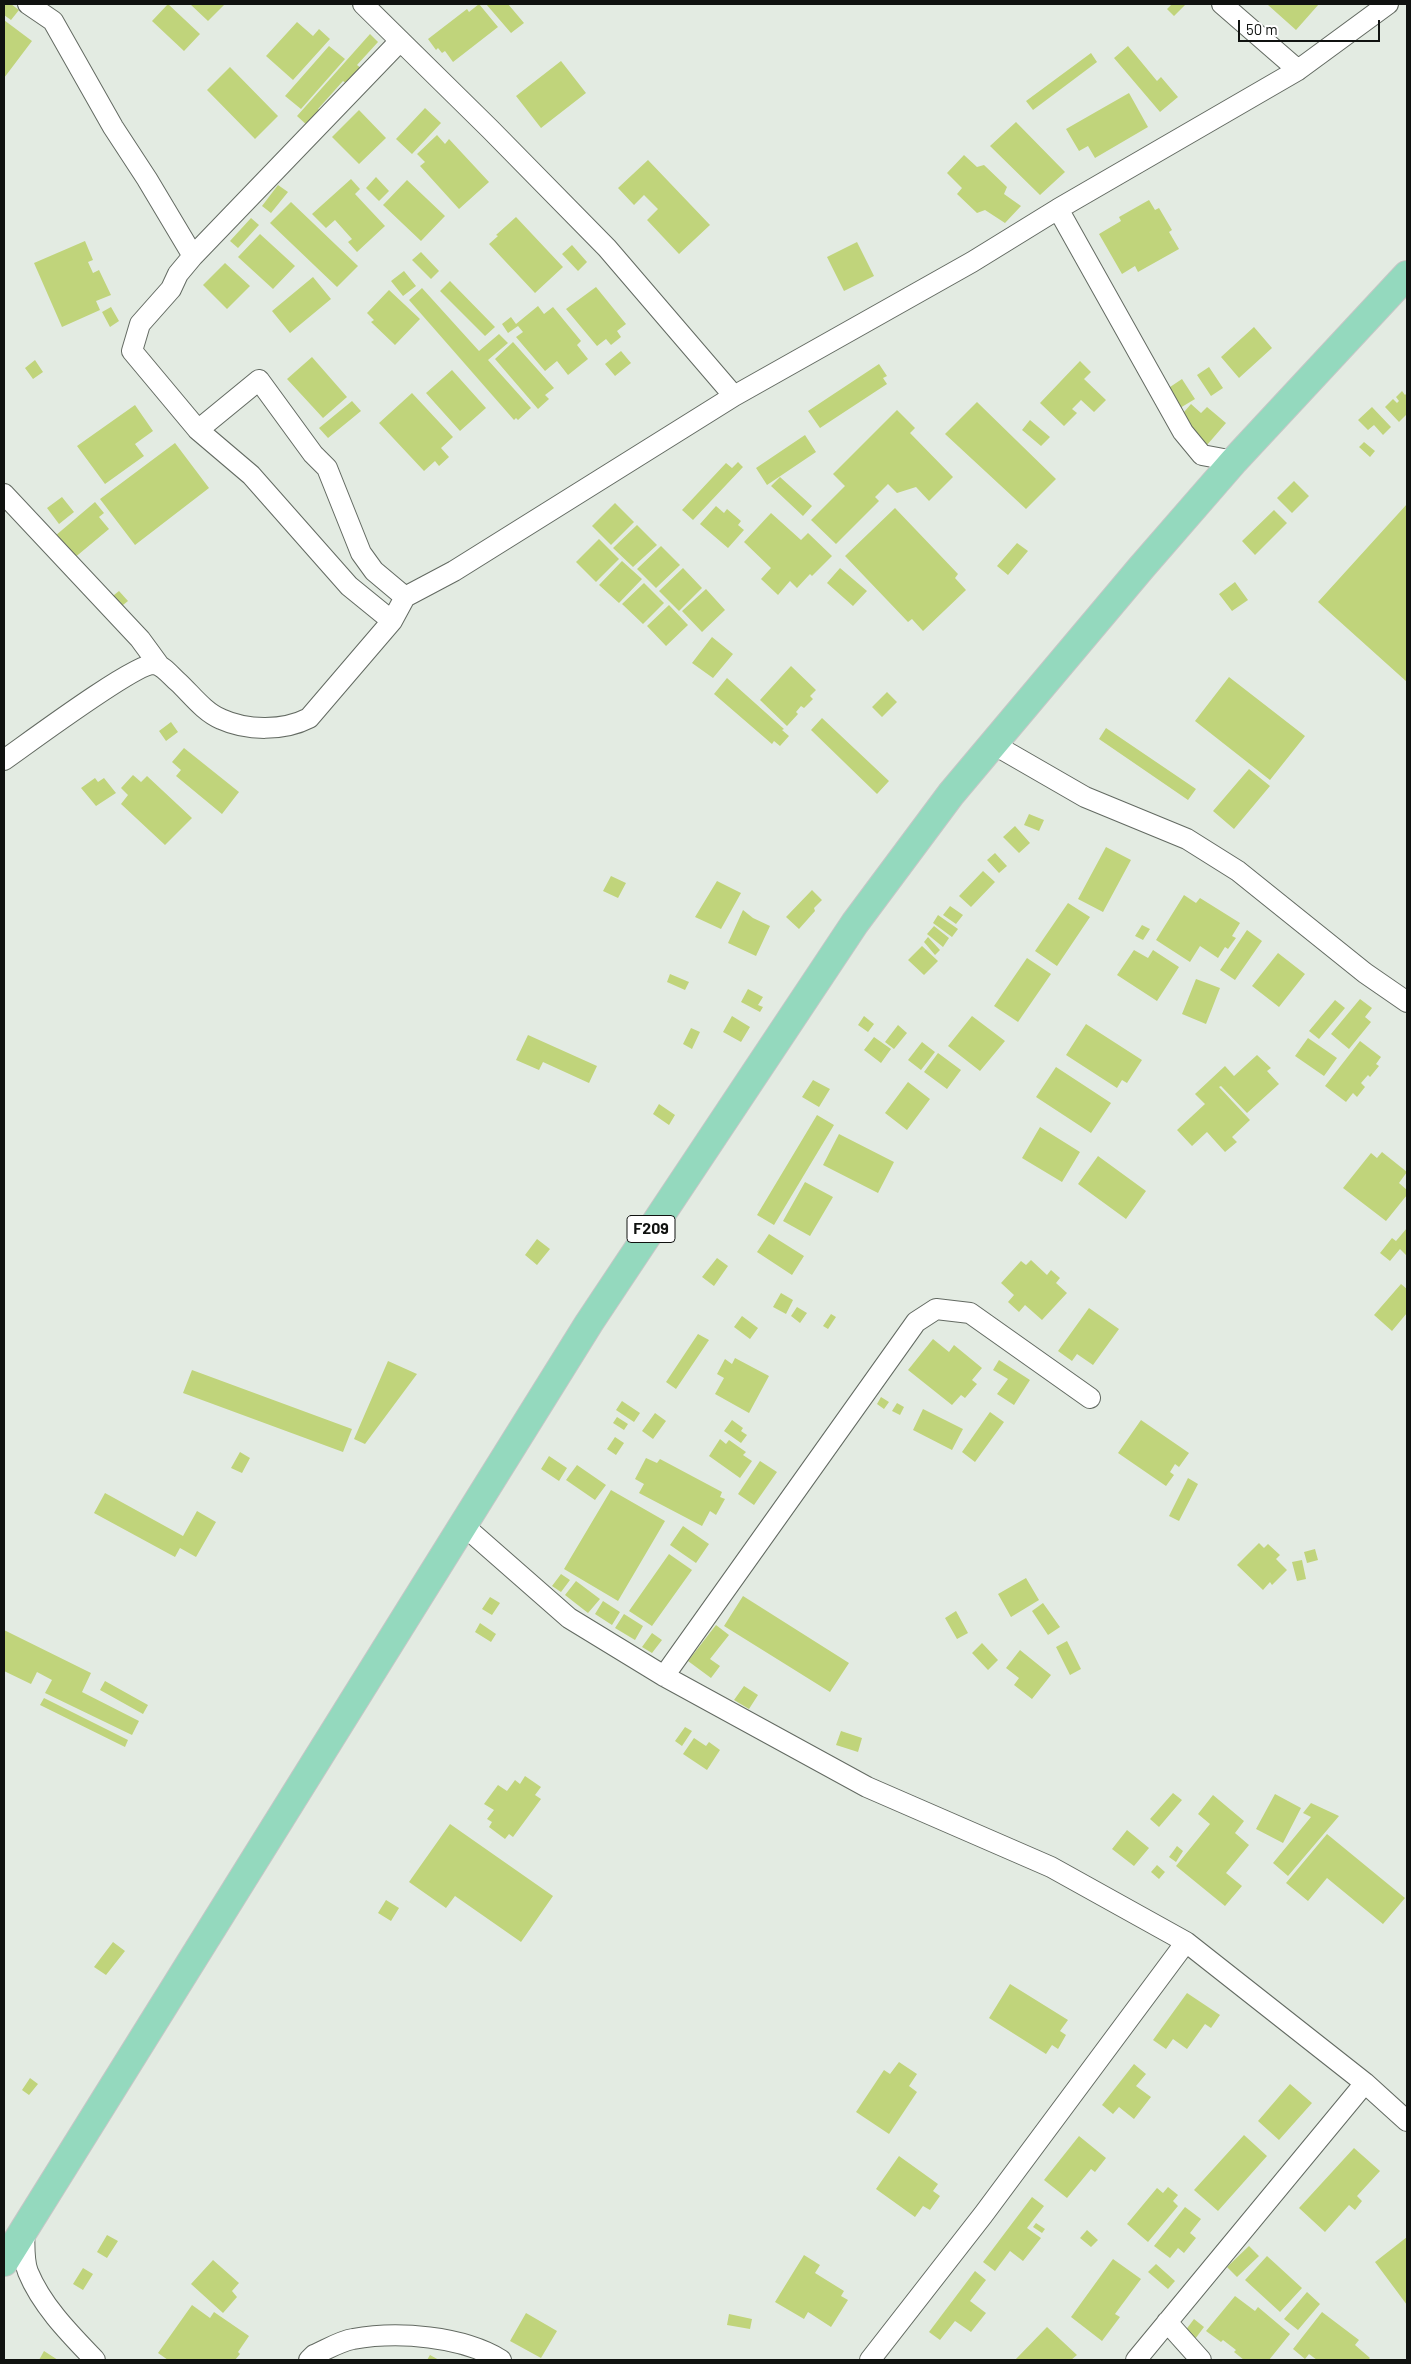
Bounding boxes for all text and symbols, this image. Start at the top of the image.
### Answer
scale bar [1241,10,1384,42]
text: 50 m [1246,20,1278,38]
road number: F209 [627,1216,675,1242]

